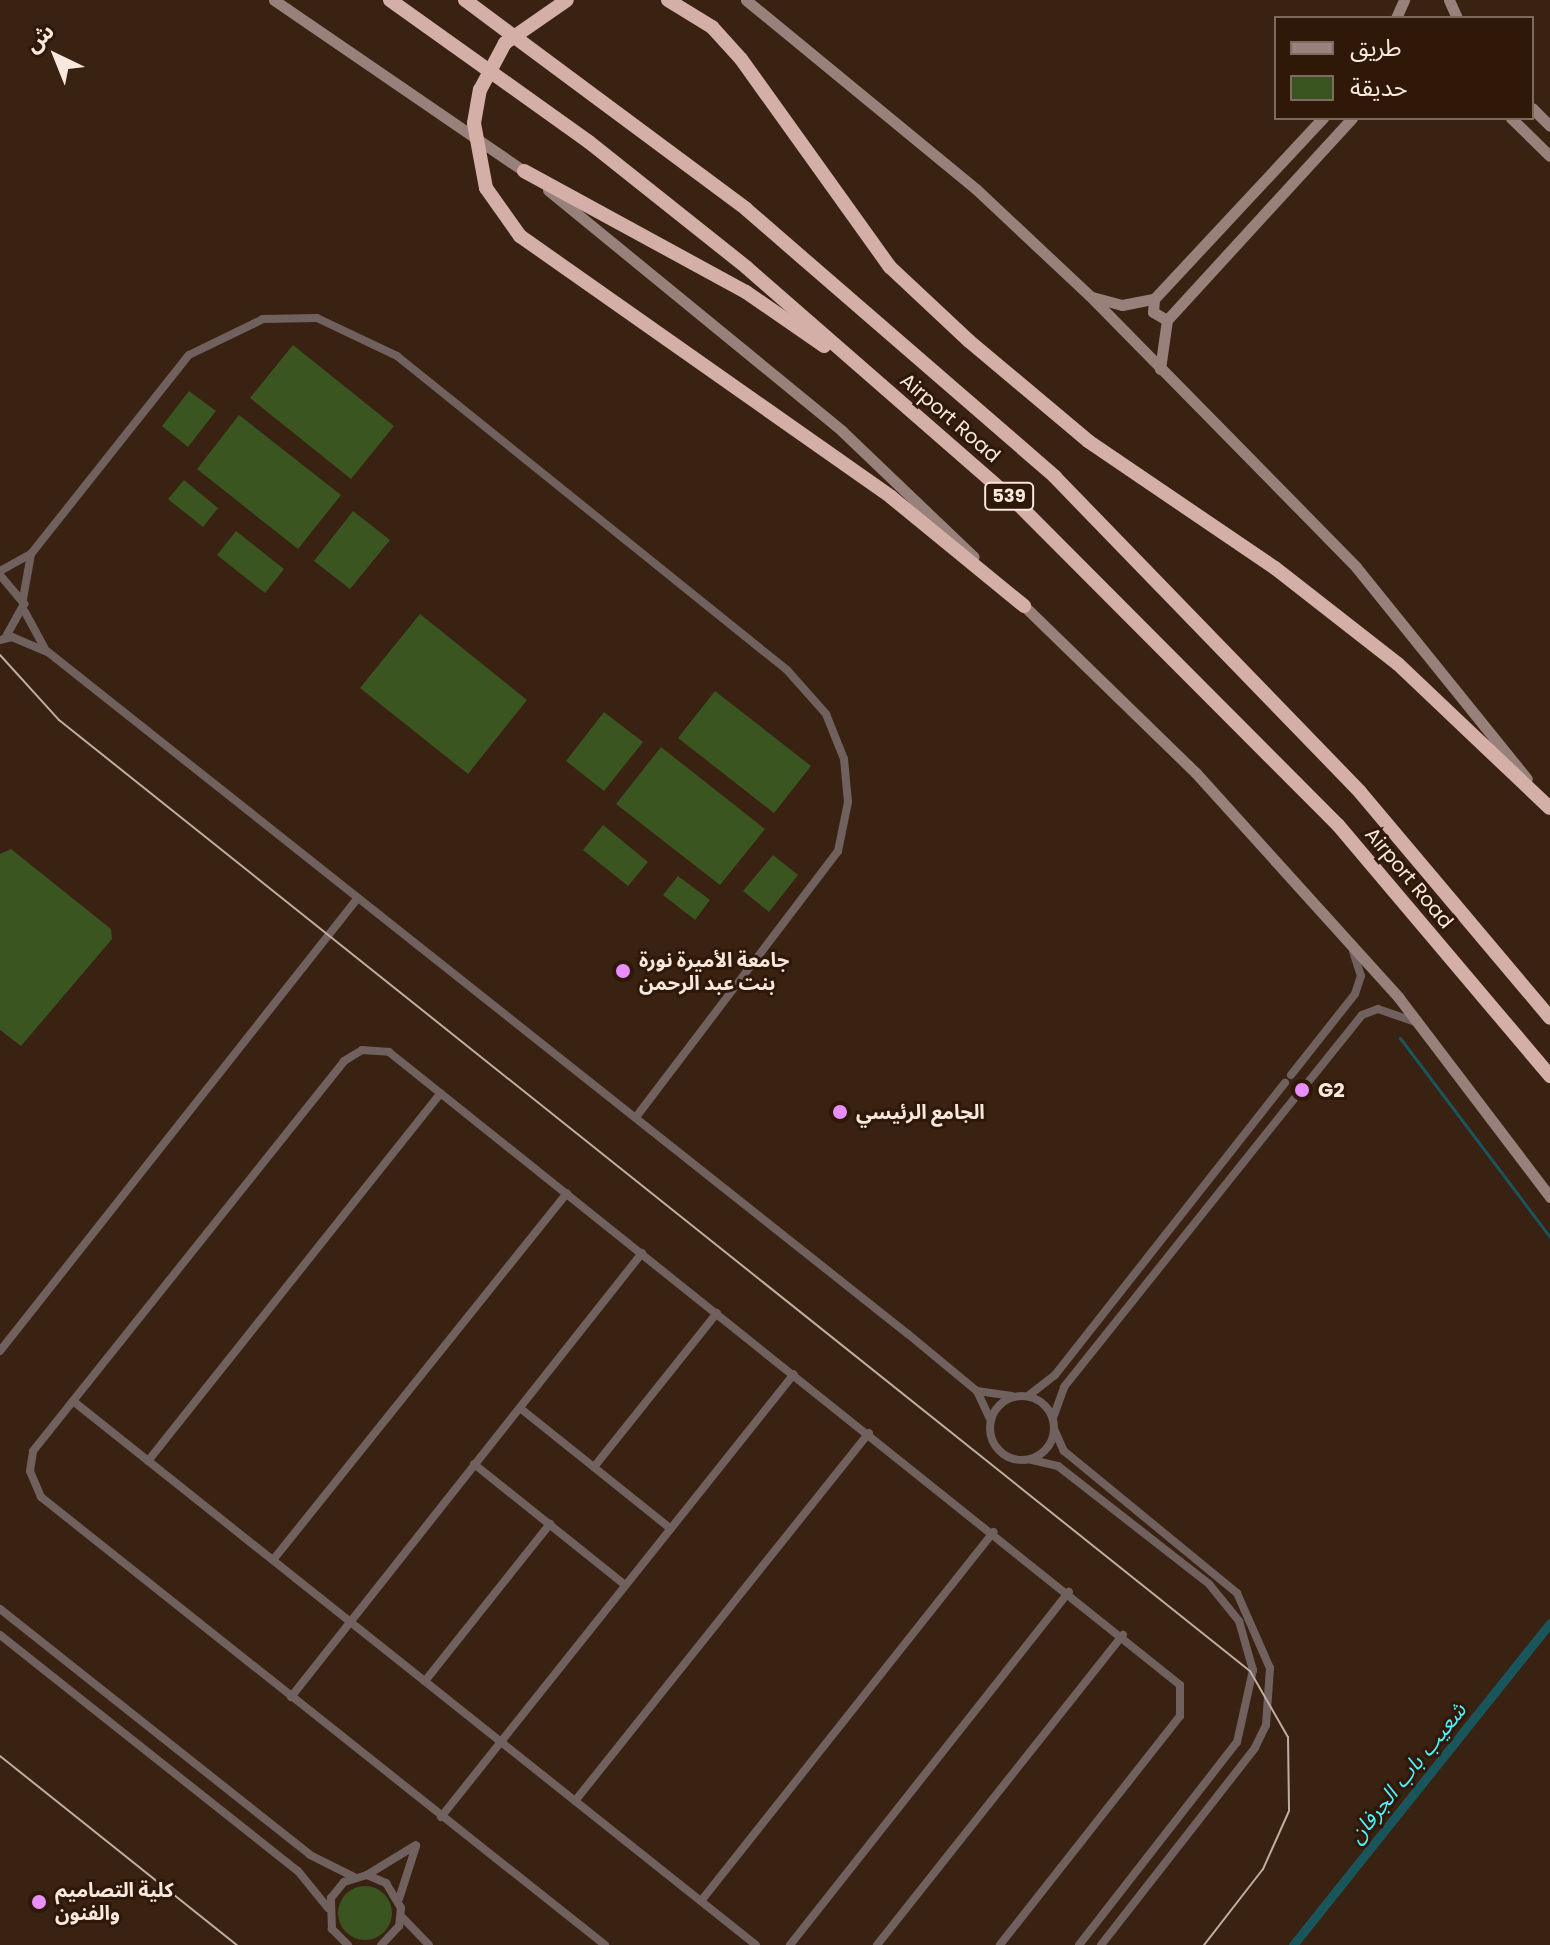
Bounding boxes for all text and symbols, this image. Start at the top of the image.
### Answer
north arrow [16,16,96,96]
text: ش [18,16,61,60]
legend [1274,16,1534,120]
text: طريق [1350,31,1402,64]
text: حديقة [1350,71,1408,104]
street label: Airport Road [895,368,1005,468]
road number: 539 [983,482,1035,510]
street label: Airport Road [1360,823,1458,933]
place label: جامعة الأميرة نورة بنت عبد الرحمن [639,948,789,995]
marker: جامعة الأميرة نورة بنت عبد الرحمن [614,962,632,980]
place label: G2 [1318,1078,1345,1102]
marker: G2 [1293,1081,1311,1099]
place label: الجامع الرئيسي [856,1100,985,1124]
marker: الجامع الرئيسي [831,1103,849,1121]
water label: شعيب باب الجرفان [1342,1698,1472,1848]
place label: كلية التصاميم والفنون [55,1878,174,1925]
marker: كلية التصاميم والفنون [30,1893,48,1911]

